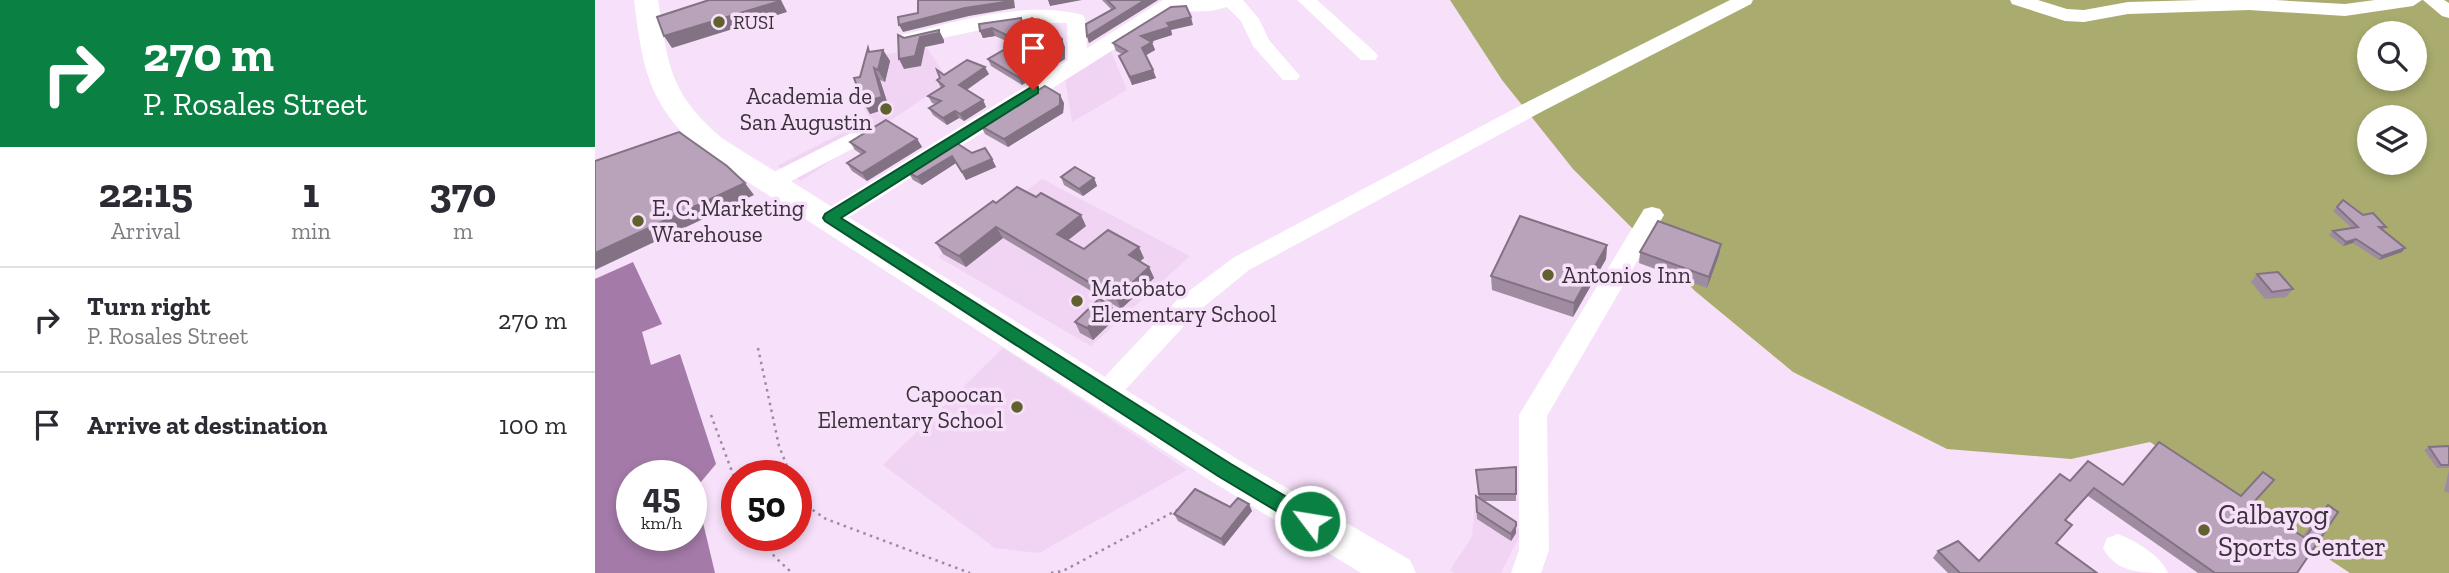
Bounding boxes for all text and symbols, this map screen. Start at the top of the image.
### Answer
place label: RUSI [733,11,774,34]
marker: RUSI [711,14,727,30]
pin [1003,18,1063,90]
map controls [2357,21,2427,175]
button: search [2357,21,2427,91]
text: 270 m [143,25,274,84]
icon: right [28,28,119,119]
icon: arrive [1014,29,1052,67]
place label: Academia de San Augustin [740,82,872,136]
text: P. Rosales Street [143,85,367,123]
marker: Academia de San Augustin [878,101,894,117]
button: layers [2357,105,2427,175]
text: 22:15 [98,167,193,218]
text: 1 [303,167,319,218]
text: 370 [429,167,497,218]
place label: E. C. Marketing Warehouse [652,194,805,248]
marker: E. C. Marketing Warehouse [630,213,646,229]
text: Arrival [111,217,180,245]
text: min [291,217,331,245]
text: m [453,217,473,245]
place label: Antonios Inn [1562,261,1691,289]
marker: Antonios Inn [1540,267,1556,283]
place label: Matobato Elementary School [1091,274,1277,328]
text: Turn right [87,290,210,322]
marker: Matobato Elementary School [1069,293,1085,309]
icon: right [28,301,66,339]
text: 270 m [498,304,567,336]
text: P. Rosales Street [87,322,248,350]
place label: Capoocan Elementary School [818,380,1003,434]
marker: Capoocan Elementary School [1009,399,1025,415]
icon: arrive [28,406,66,444]
text: Arrive at destination [87,409,327,441]
text: 100 m [499,409,567,441]
speed limit sign: 50 [721,460,812,551]
text: 45 [642,475,681,517]
position arrow [1273,484,1347,558]
place label: Calbayog Sports Center [2218,498,2386,563]
text: km/h [641,512,682,534]
marker: Calbayog Sports Center [2196,522,2212,538]

